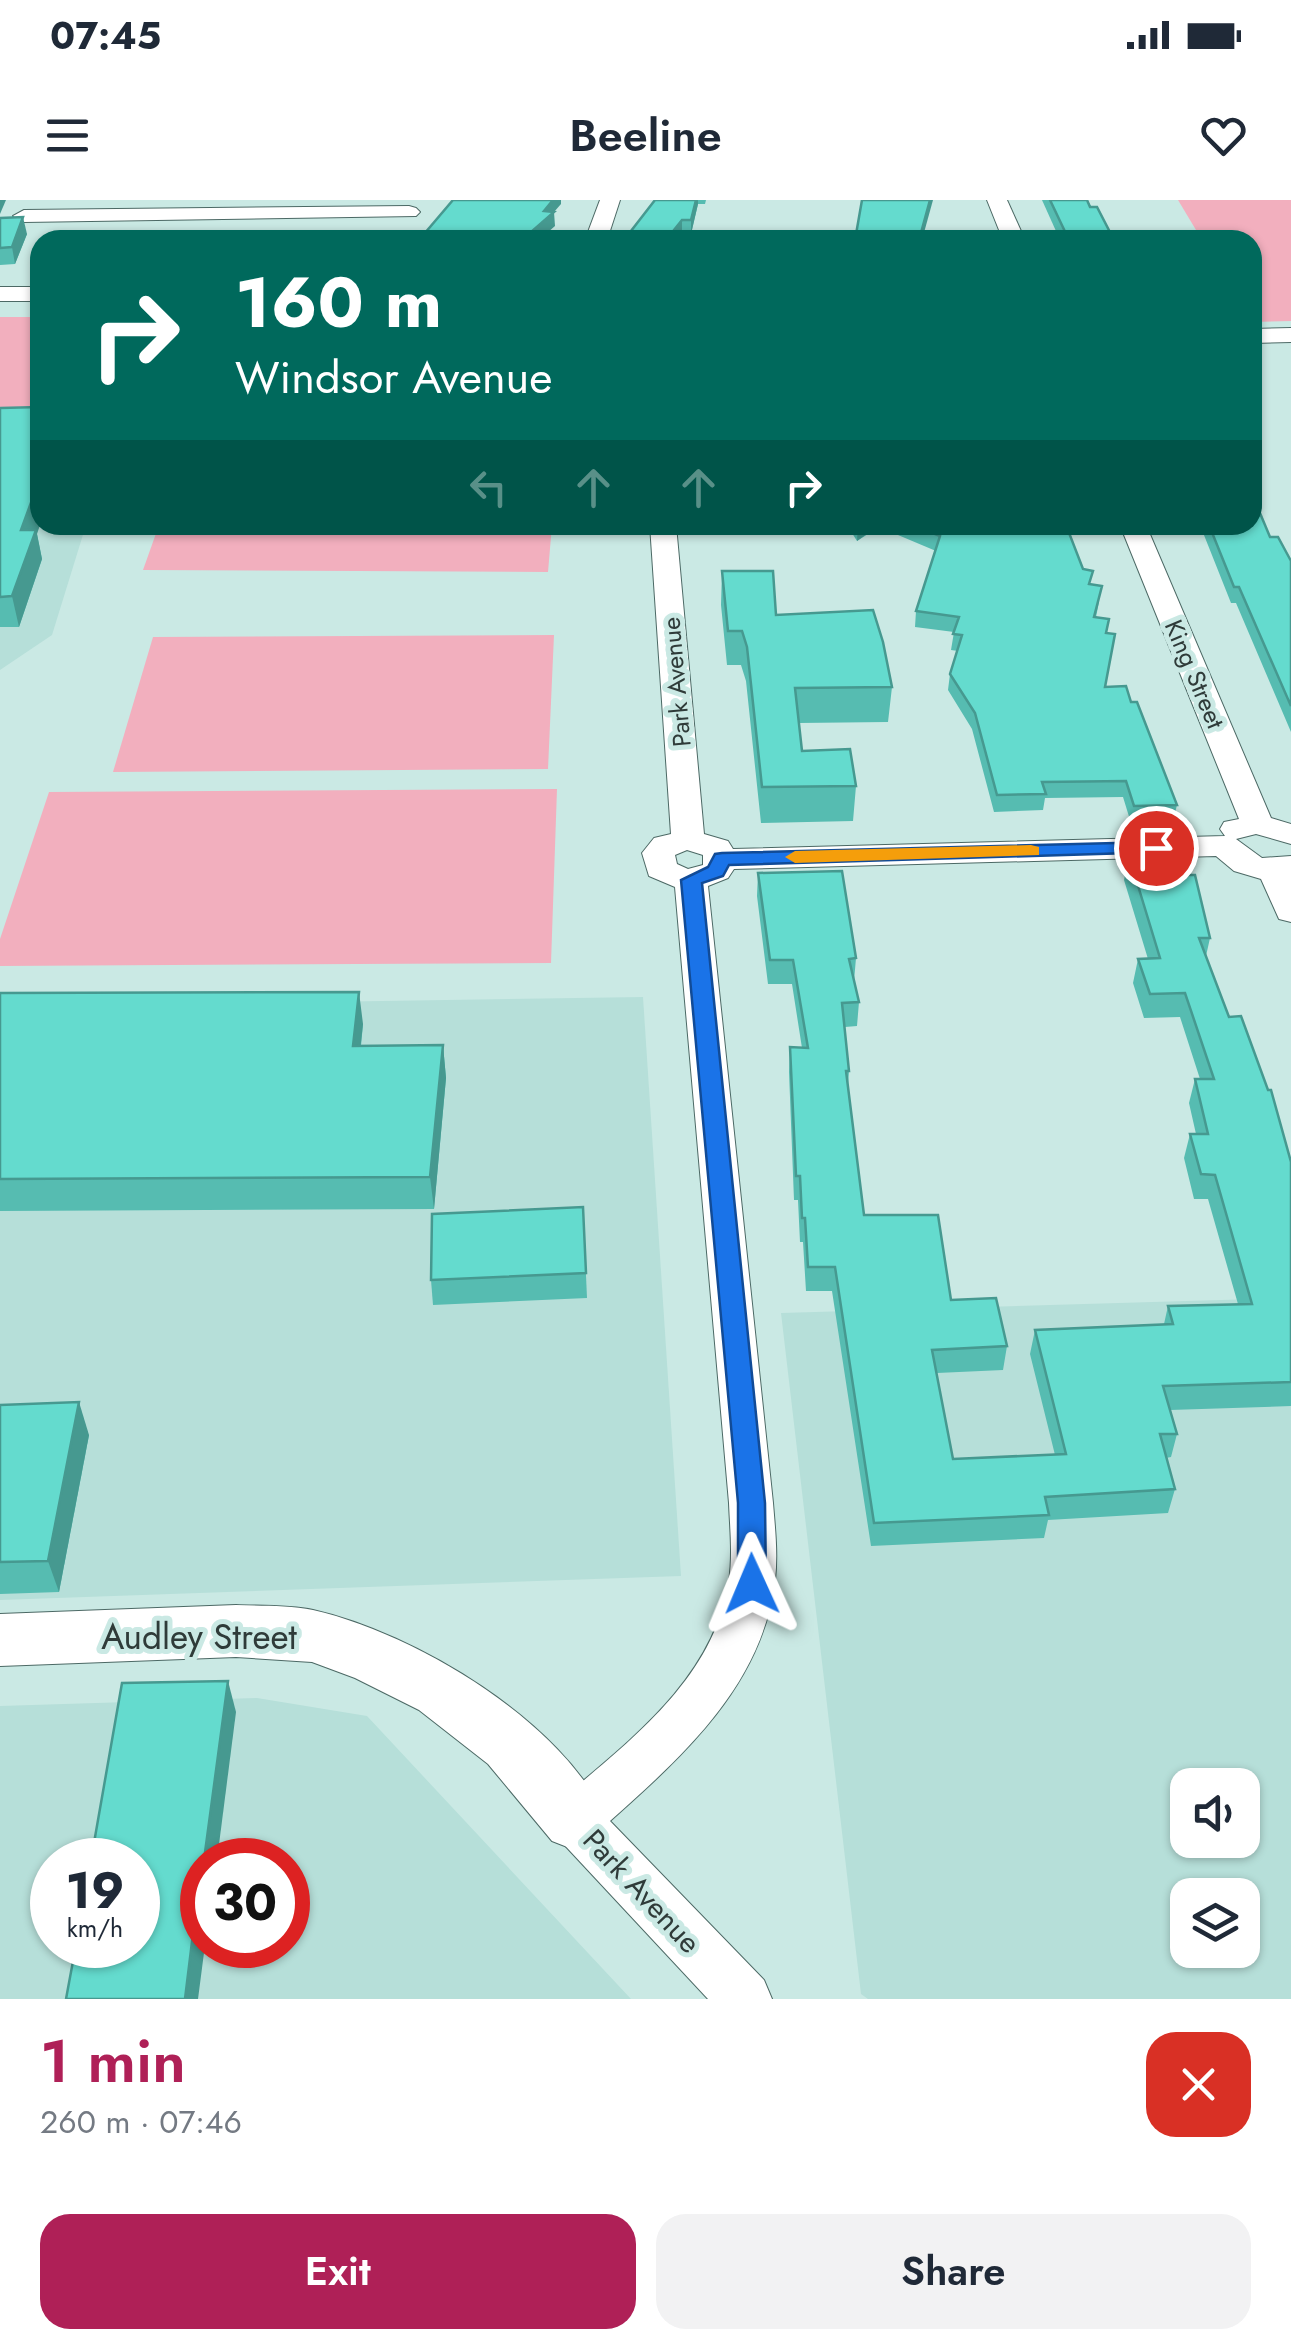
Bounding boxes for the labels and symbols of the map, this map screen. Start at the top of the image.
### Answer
street label: King Street [1156,614,1234,734]
street label: Park Avenue [652,616,700,748]
pin [1114,806,1199,891]
position arrow [700,1532,804,1636]
street label: Audley Street [101,1612,297,1662]
street label: Park Avenue [573,1819,711,1963]
speed limit sign: 30 [180,1838,310,1968]

